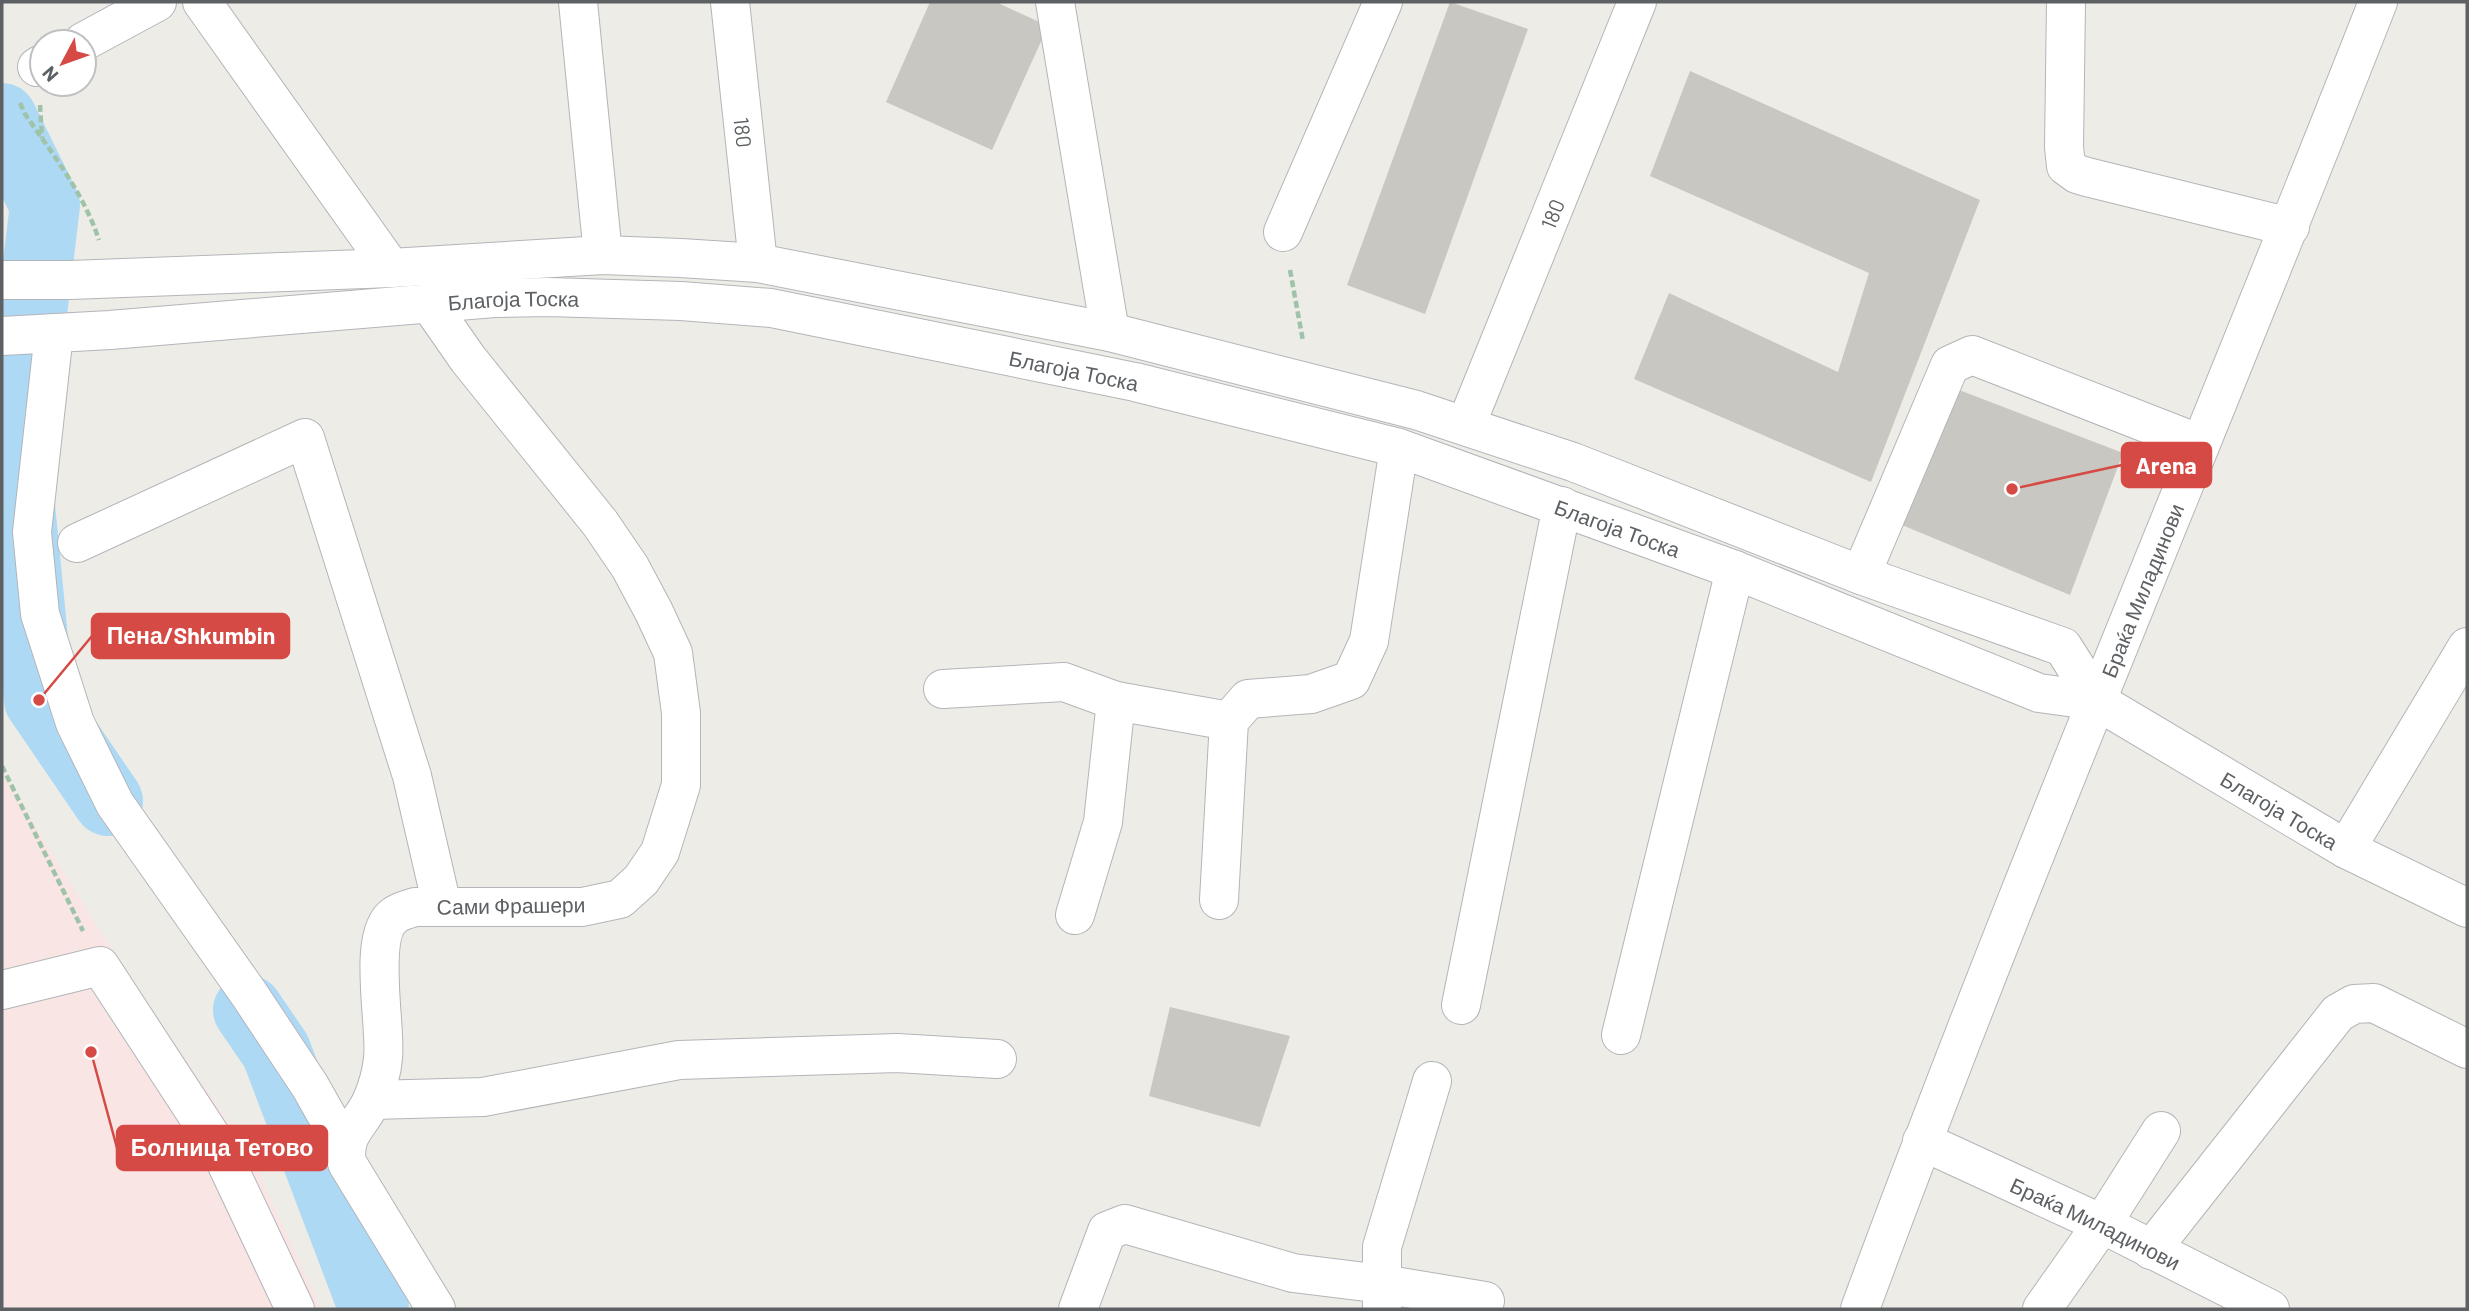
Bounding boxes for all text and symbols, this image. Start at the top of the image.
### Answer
north arrow [28,28,98,98]
text: N [37,62,63,87]
street label: 180 [730,116,758,149]
street label: 180 [1534,195,1569,232]
street label: Благоја Тоска [447,284,580,314]
street label: Благоја Тоска [1007,344,1141,395]
callout: Arena [2122,443,2211,487]
text: Arena [2135,451,2197,479]
street label: Благоја Тоска [1551,493,1684,562]
street label: Браќа Миладинови [2095,499,2188,681]
callout: Пена/Shkumbin [92,614,289,658]
text: Пена/Shkumbin [107,621,275,649]
street label: Благоја Тоска [2217,765,2343,854]
street label: Сами Фрашери [436,891,586,919]
callout: Болница Тетово [117,1126,327,1170]
text: Болница Тетово [131,1133,313,1161]
street label: Браќа Миладинови [2007,1171,2185,1274]

